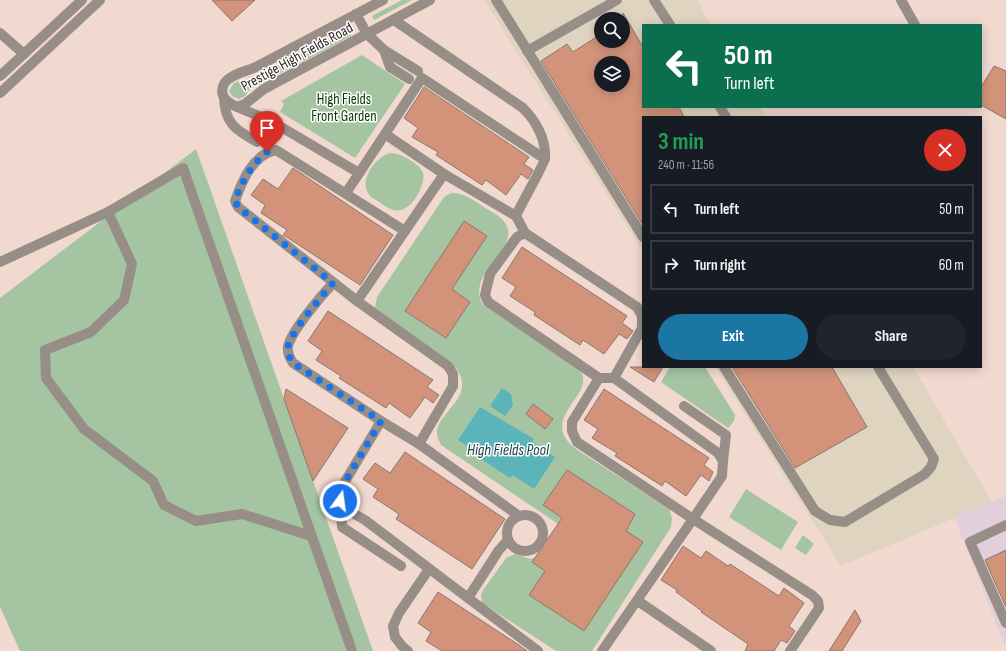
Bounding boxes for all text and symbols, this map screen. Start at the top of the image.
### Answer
map controls [594,12,630,92]
button: search [594,12,630,48]
street label: Prestige High Fields Road [238,18,356,96]
text: 50 m [724,39,773,72]
icon: left [658,40,710,92]
button: layers [594,56,630,92]
text: Turn left [724,73,775,94]
park label: High Fields Front Garden [311,90,377,126]
pin [250,111,284,152]
icon: arrive [256,117,278,139]
text: 3 min [658,127,704,156]
button: close [924,129,966,171]
text: 240 m · 11:56 [658,157,714,173]
icon: left [660,198,682,220]
text: Turn left [694,200,739,219]
text: 50 m [939,200,964,219]
icon: right [660,254,682,276]
text: Turn right [694,256,746,275]
text: 60 m [939,256,964,275]
button: Exit [658,314,808,360]
button: Share [816,314,966,360]
water label: High Fields Pool [467,441,550,460]
position arrow [319,480,361,522]

